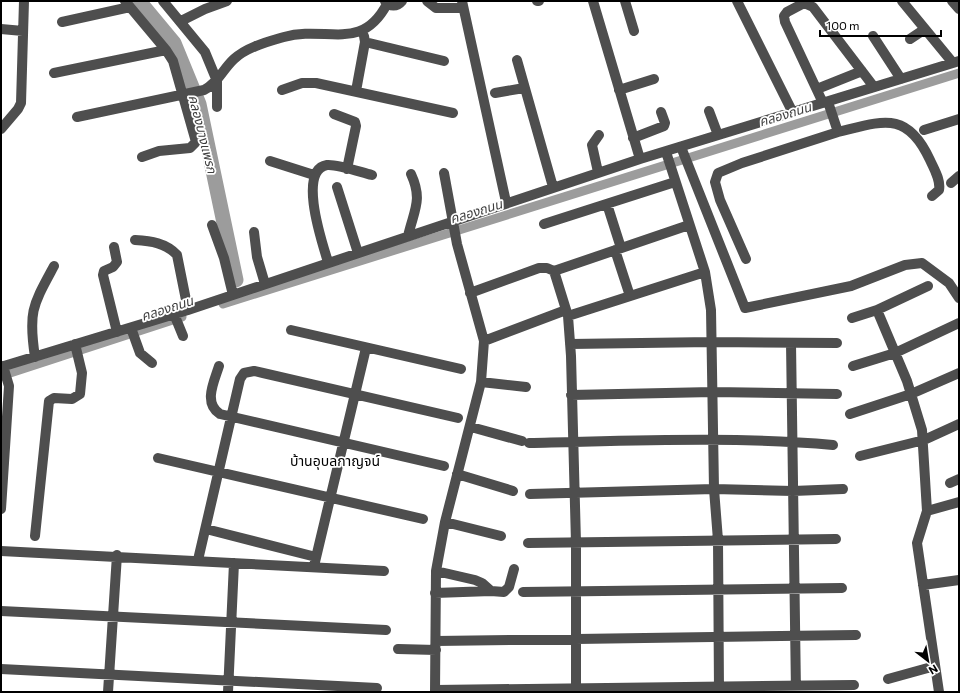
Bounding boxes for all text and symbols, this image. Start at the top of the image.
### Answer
scale bar [820,12,941,38]
text: 100 m [826,18,860,32]
water label: คลองบางแพรก [186,93,221,176]
water label: คลองถนน [757,98,814,129]
water label: คลองถนน [448,195,505,226]
water label: คลองถนน [139,292,196,324]
district label: บ้านอุบลกาญจน์ [290,452,380,470]
north arrow [908,641,948,681]
text: N [927,662,940,678]

